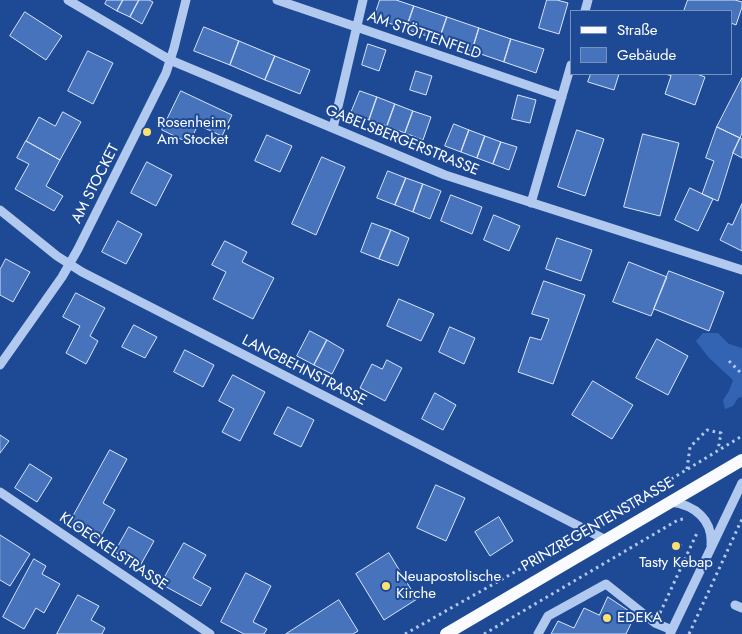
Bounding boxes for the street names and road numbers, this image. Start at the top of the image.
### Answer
street label: AM STÖTTENFELD [365,8,483,64]
street label: GABELSBERGERSTRASSE [323,102,481,180]
street label: AM STOCKET [68,141,124,227]
street label: LANGBEHNSTRASSE [239,332,369,410]
street label: PRINZREGENTENSTRASSE [518,474,678,576]
street label: KLOECKELSTRASSE [55,509,171,595]

